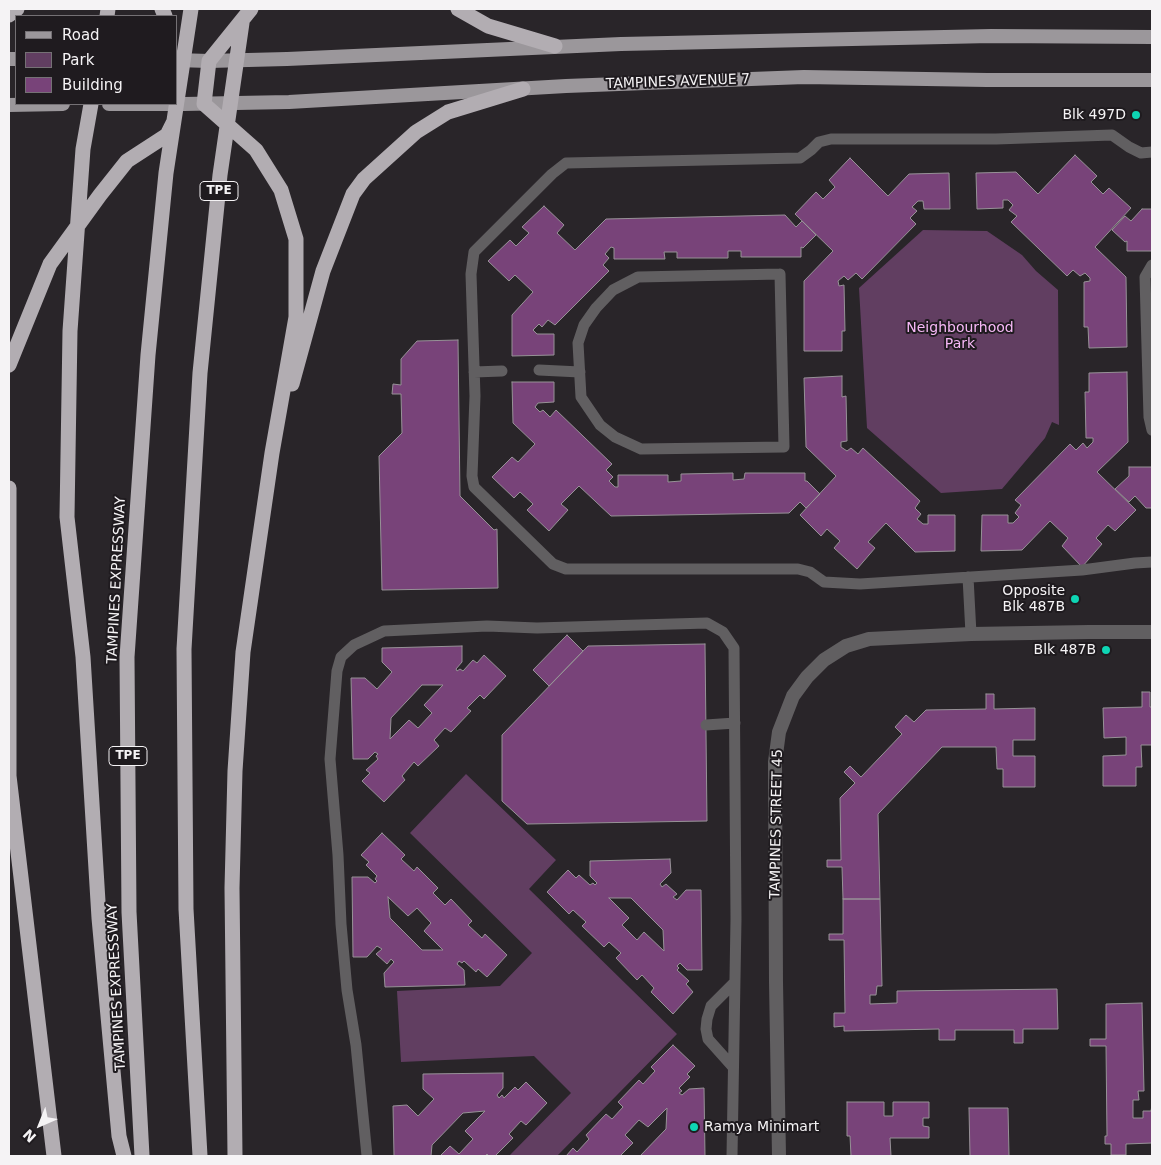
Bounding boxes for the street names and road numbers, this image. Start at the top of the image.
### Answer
street label: TAMPINES AVENUE 7 [606,71,750,93]
road number: TPE [200,182,238,200]
street label: TAMPINES EXPRESSWAY [104,496,130,664]
road number: TPE [109,746,147,766]
street label: TAMPINES STREET 45 [767,749,787,899]
street label: TAMPINES EXPRESSWAY [104,903,130,1071]

